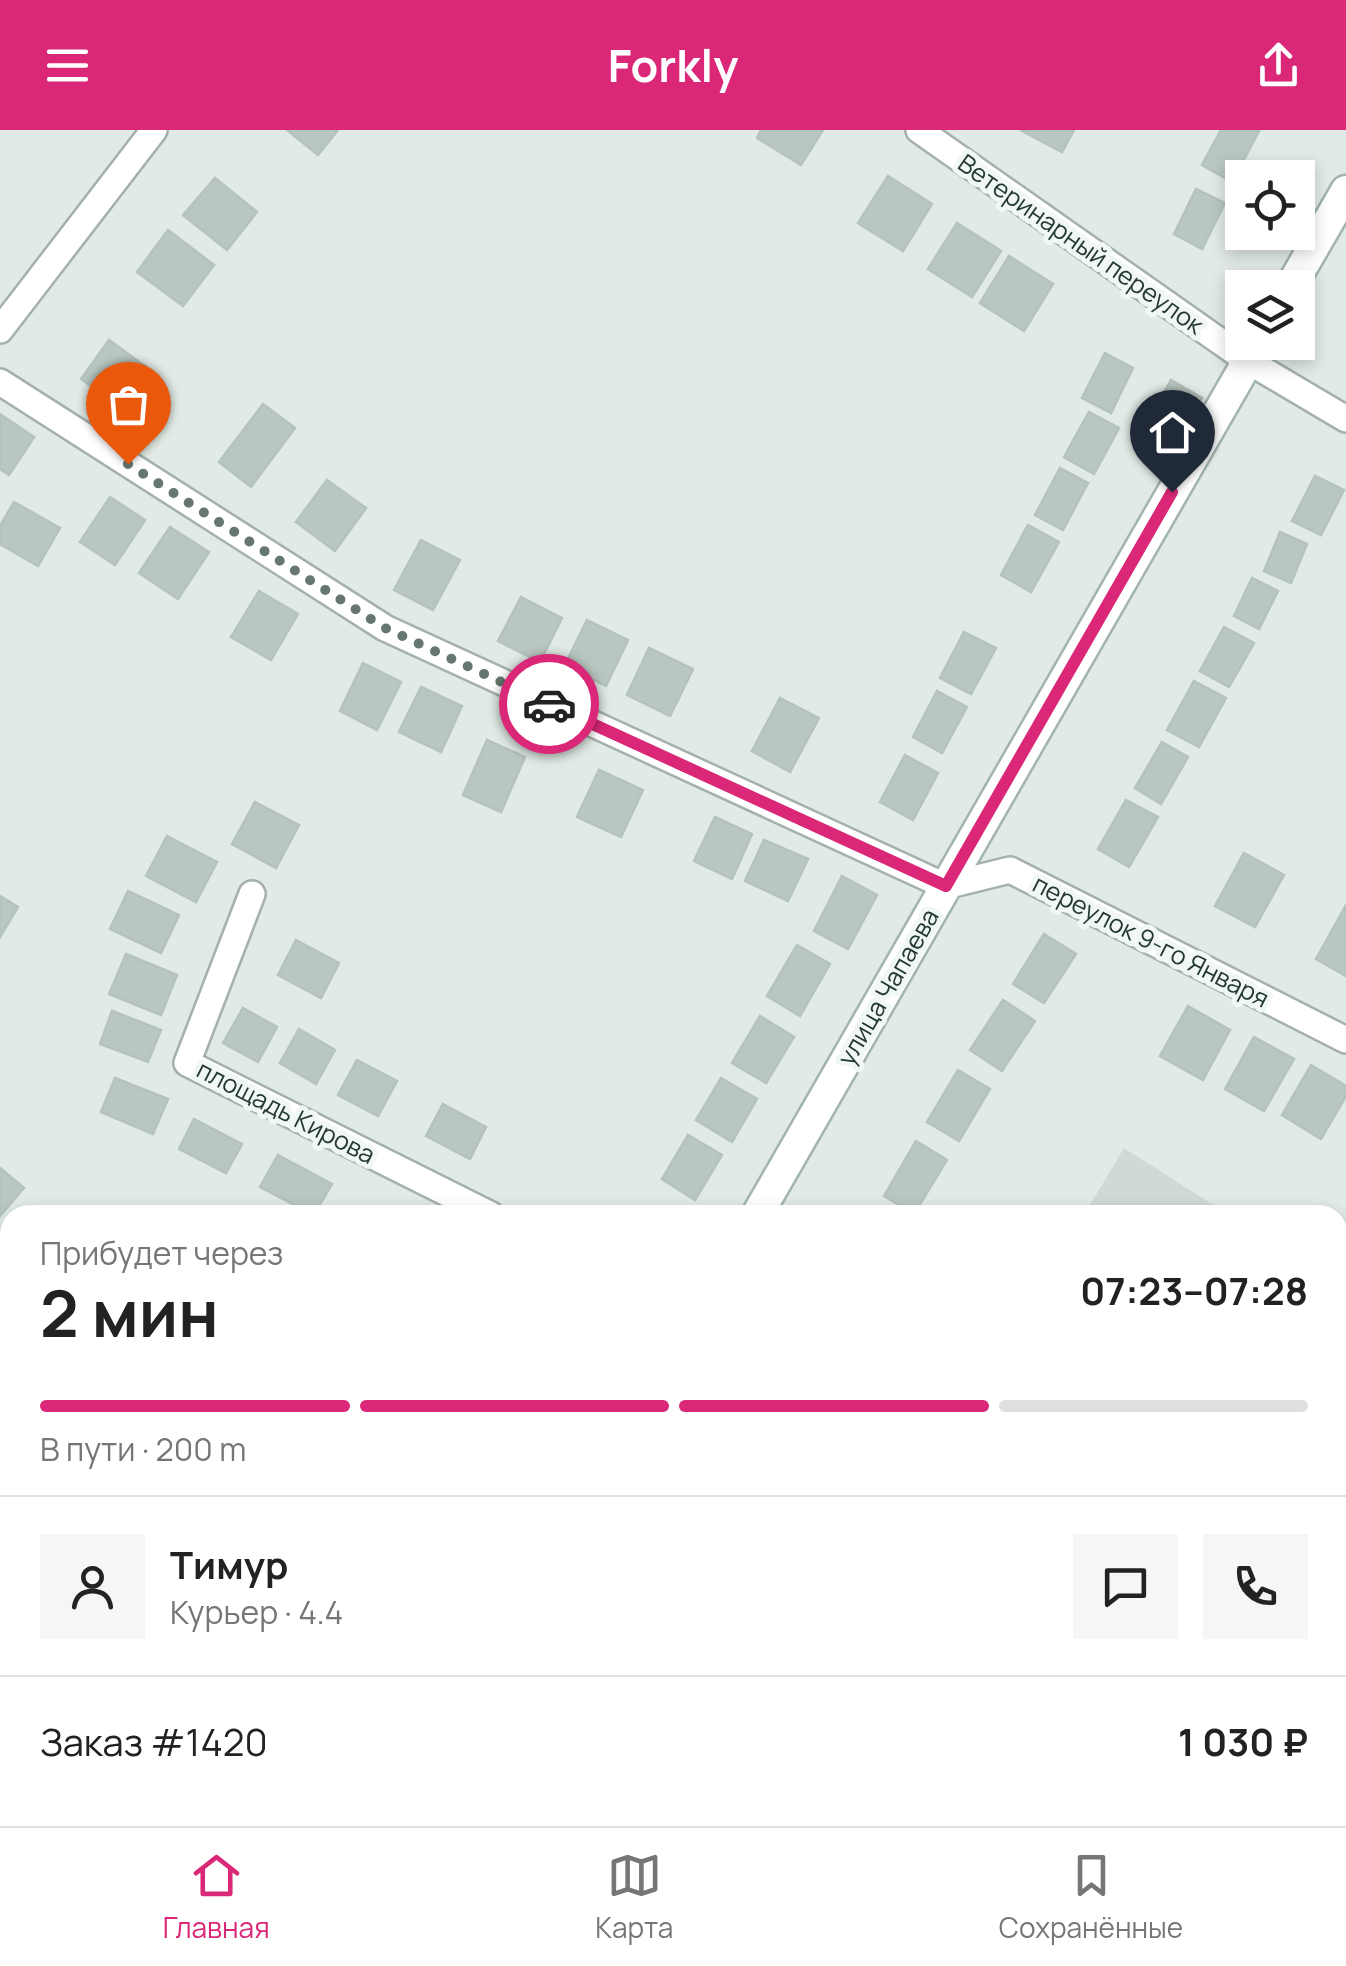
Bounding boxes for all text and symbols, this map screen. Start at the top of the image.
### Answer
text: Forkly [608,34,738,96]
icon: menu [40,38,95,93]
icon: share [1251,38,1306,93]
street label: Ветеринарный переулок [951,145,1212,342]
map controls [1225,160,1315,360]
button: locate [1225,160,1315,250]
button: layers [1225,270,1315,360]
pin [86,362,171,465]
icon: bag [101,377,156,432]
pin [1130,390,1215,493]
icon: home [1145,405,1200,460]
courier [499,654,599,754]
icon: car [522,677,577,732]
street label: переулок 9-го Января [1027,866,1275,1015]
street label: улица Чапаева [828,902,947,1072]
street label: площадь Кирова [191,1052,381,1172]
text: Прибудет через [40,1231,283,1275]
text: 07:23–07:28 [1080,1264,1308,1316]
text: 2 мин [40,1268,219,1357]
text: В пути · 200 m [40,1427,246,1471]
button: person [40,1534,145,1639]
button: chat [1073,1534,1178,1639]
button: phone [1203,1534,1308,1639]
text: Тимур [170,1538,288,1590]
text: Курьер · 4.4 [170,1590,343,1634]
text: Заказ #1420 [40,1715,268,1767]
text: 1 030 ₽ [1178,1715,1308,1767]
tab: Главная [163,1848,270,1946]
tab: Карта [595,1848,673,1946]
tab: Сохранённые [999,1848,1183,1946]

